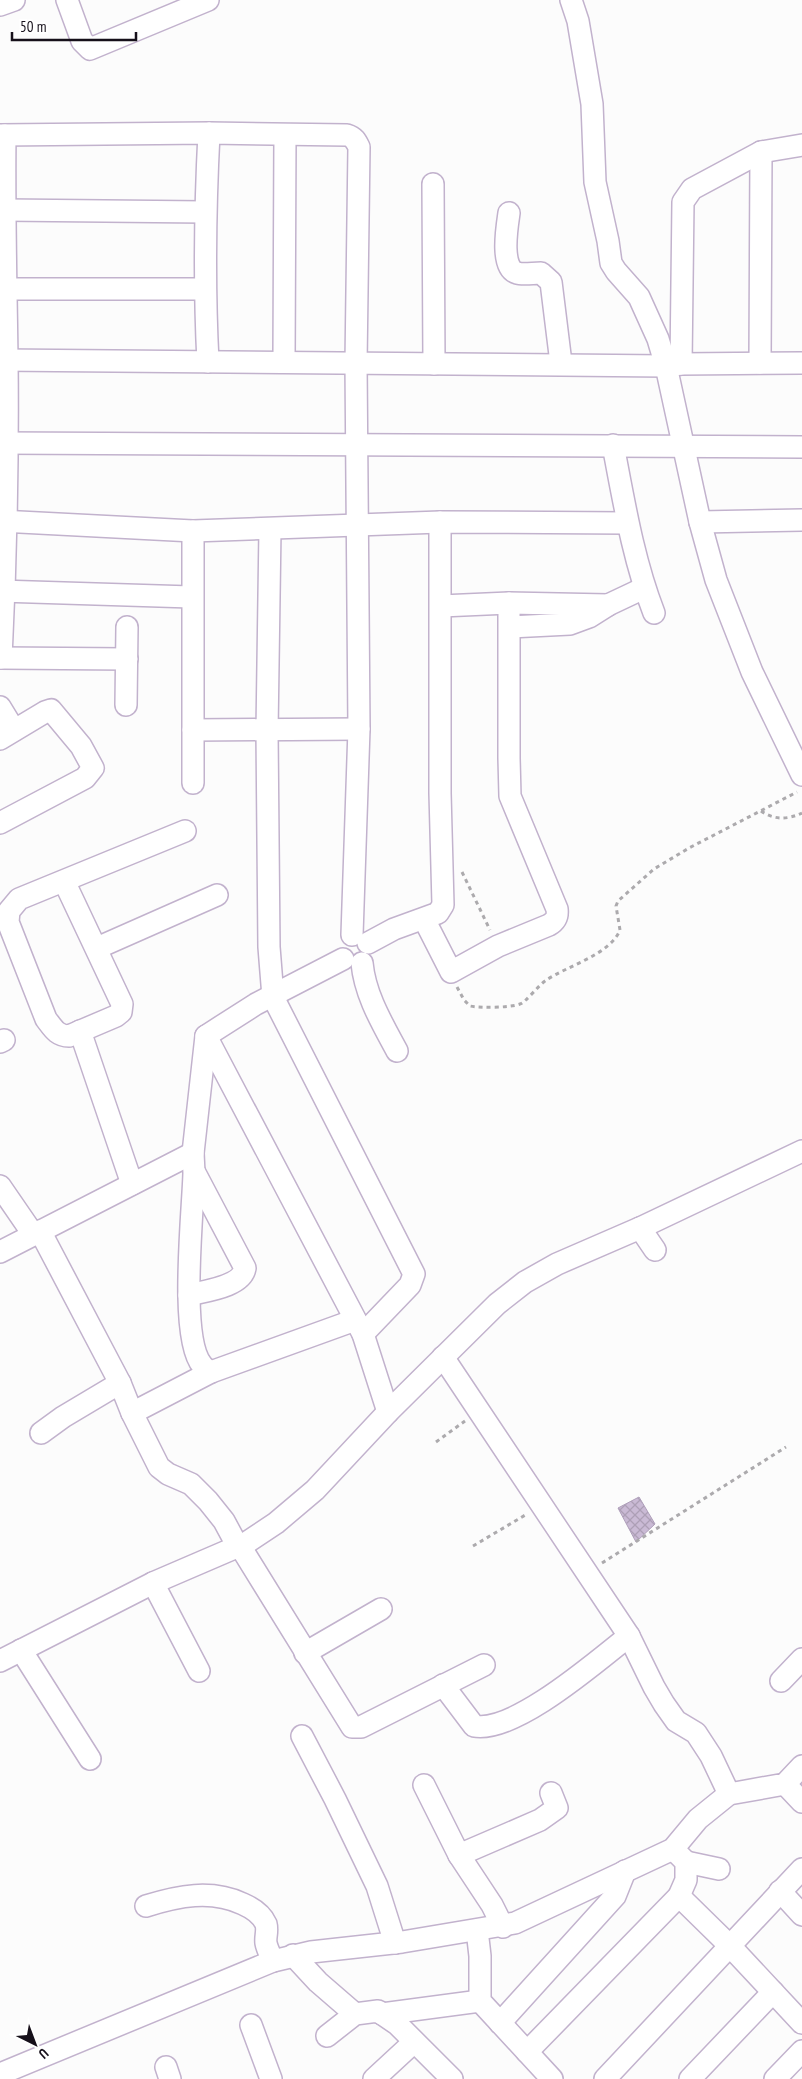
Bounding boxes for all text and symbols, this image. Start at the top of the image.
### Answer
scale bar [12,10,136,42]
text: 50 m [20,17,46,36]
north arrow [10,2019,60,2069]
text: U [35,2045,52,2063]

